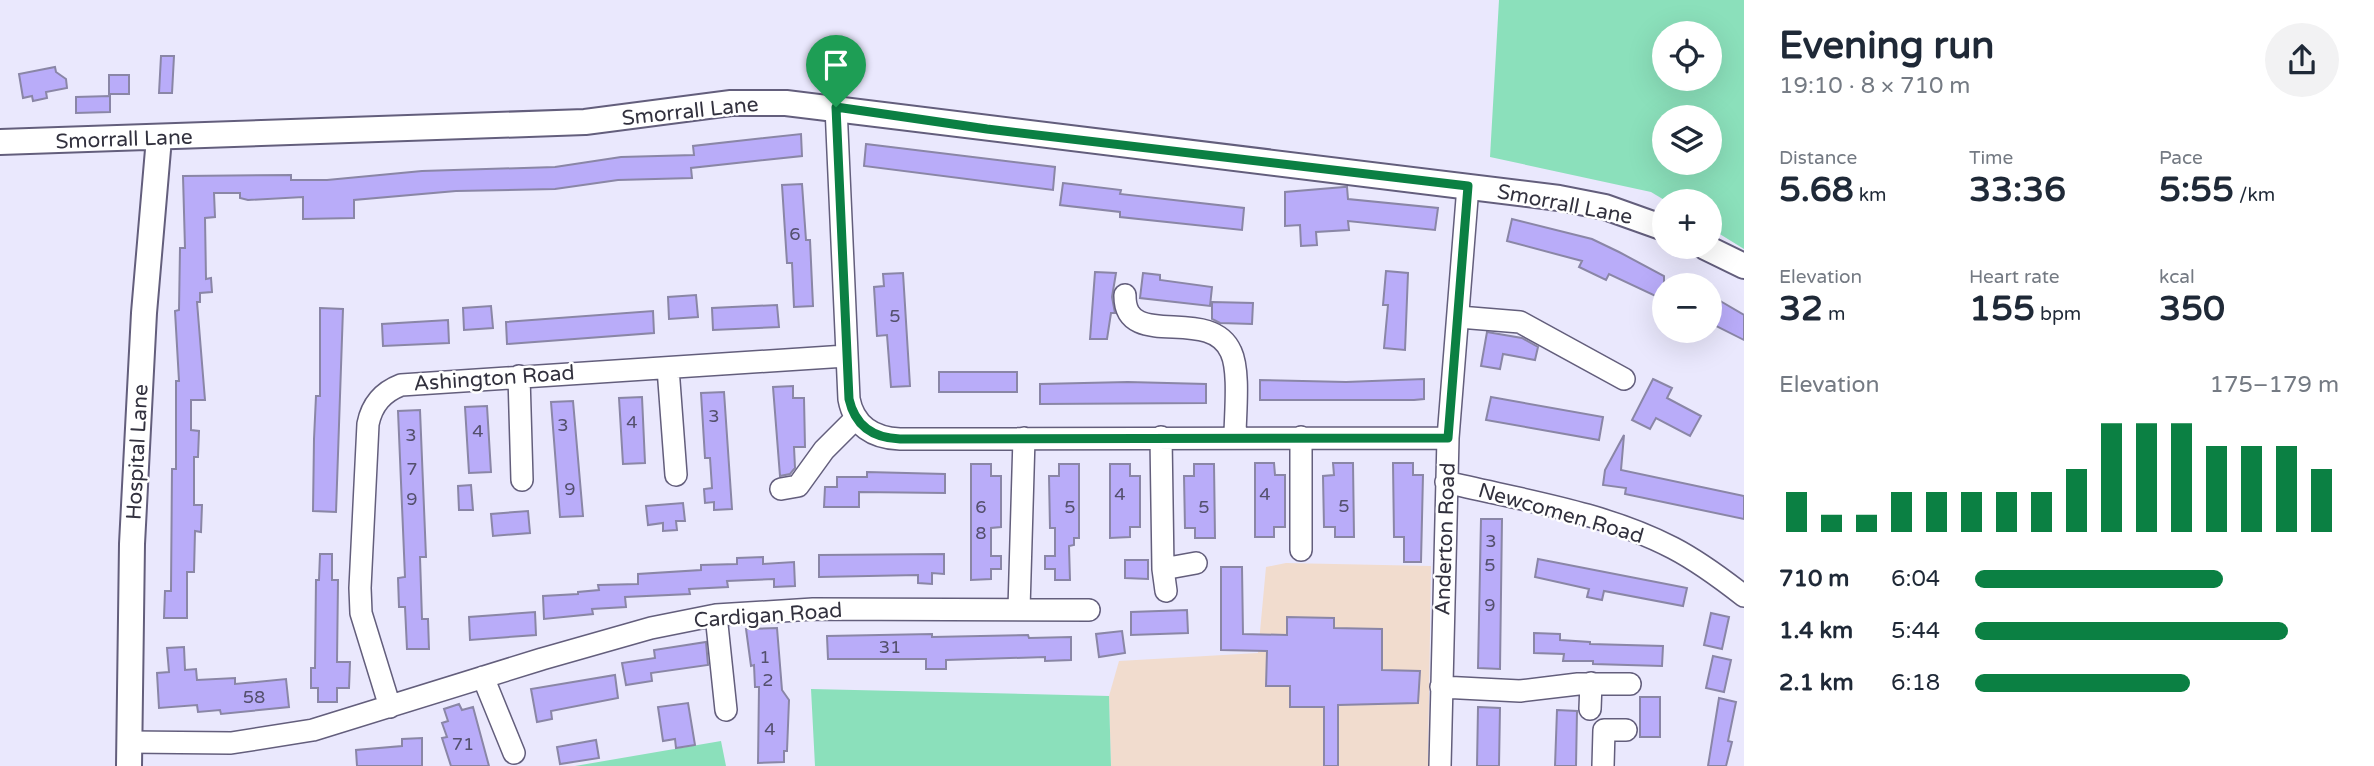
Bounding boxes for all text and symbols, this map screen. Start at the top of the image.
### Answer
map controls [1652,21,1722,343]
button: locate [1652,21,1722,91]
text: Evening run [1779,23,1994,69]
button: share [2265,23,2339,97]
pin [806,35,866,107]
icon: arrive [817,46,855,84]
text: 19:10 · 8 × 710 m [1779,72,1970,100]
street label: Smorrall Lane [621,92,760,131]
button: layers [1652,105,1722,175]
street label: Smorrall Lane [55,125,193,154]
text: Distance [1779,147,1857,169]
text: Time [1969,147,2013,169]
text: Pace [2159,147,2203,169]
text: 5.68 [1779,169,1854,211]
text: 33:36 [1969,169,2066,211]
text: 5:55 [2159,169,2234,211]
street label: Smorrall Lane [1495,179,1635,230]
text: km [1854,184,1886,206]
text: /km [2234,184,2275,206]
button: + [1652,189,1722,259]
house number: 6 [789,223,801,245]
text: Elevation [1779,266,1862,288]
text: Heart rate [1969,266,2060,288]
text: kcal [2159,266,2195,288]
button: − [1652,273,1722,343]
text: 32 [1779,288,1823,330]
text: 155 [1969,288,2035,330]
text: 350 [2159,288,2225,330]
text: m [1823,303,1845,325]
text: bpm [2035,303,2081,325]
house number: 5 [889,305,901,327]
street label: Ashington Road [413,360,575,397]
text: Elevation [1779,371,1880,399]
text: 175–179 m [2210,371,2339,399]
street label: Hospital Lane [121,383,154,521]
house number: 3 [708,405,720,427]
house number: 4 [626,411,638,433]
house number: 3 [557,414,569,436]
house number: 4 [472,420,484,442]
house number: 3 [405,424,417,446]
house number: 7 [406,458,418,480]
street label: Anderton Road [1430,462,1461,616]
house number: 9 [564,478,576,500]
street label: Newcomen Road [1475,478,1646,549]
house number: 4 [1114,483,1126,505]
house number: 4 [1259,483,1271,505]
house number: 9 [406,488,418,510]
house number: 5 [1338,495,1350,517]
house number: 6 [975,496,987,518]
house number: 5 [1064,496,1076,518]
house number: 5 [1198,496,1210,518]
house number: 8 [975,522,987,544]
house number: 3 [1485,530,1497,552]
house number: 5 [1484,554,1496,576]
text: 710 m [1779,565,1849,593]
text: 6:04 [1891,565,1940,593]
house number: 9 [1484,594,1496,616]
street label: Cardigan Road [693,598,843,633]
text: 1.4 km [1779,617,1853,645]
text: 5:44 [1891,617,1940,645]
house number: 31 [879,636,901,658]
house number: 1 [759,646,771,668]
house number: 2 [762,669,774,691]
text: 2.1 km [1779,669,1854,697]
text: 6:18 [1891,669,1940,697]
house number: 58 [243,686,265,708]
house number: 4 [764,718,776,740]
house number: 71 [452,733,474,755]

